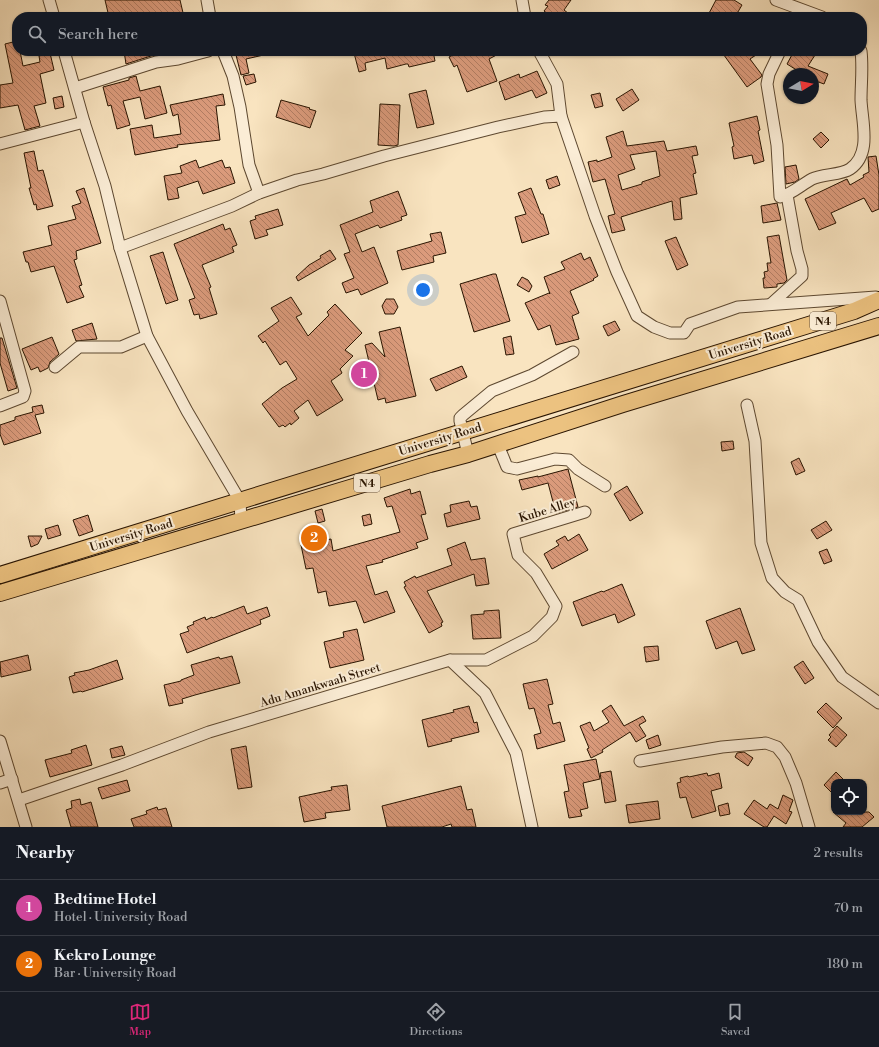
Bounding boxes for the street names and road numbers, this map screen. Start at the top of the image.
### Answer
road number: N4 [810,312,836,330]
street label: University Road [707,324,794,363]
street label: University Road [397,420,484,459]
road number: N4 [354,474,380,492]
street label: Kube Alley [517,495,577,526]
street label: University Road [88,516,175,555]
street label: Adu Amankwaah Street [257,660,383,711]

